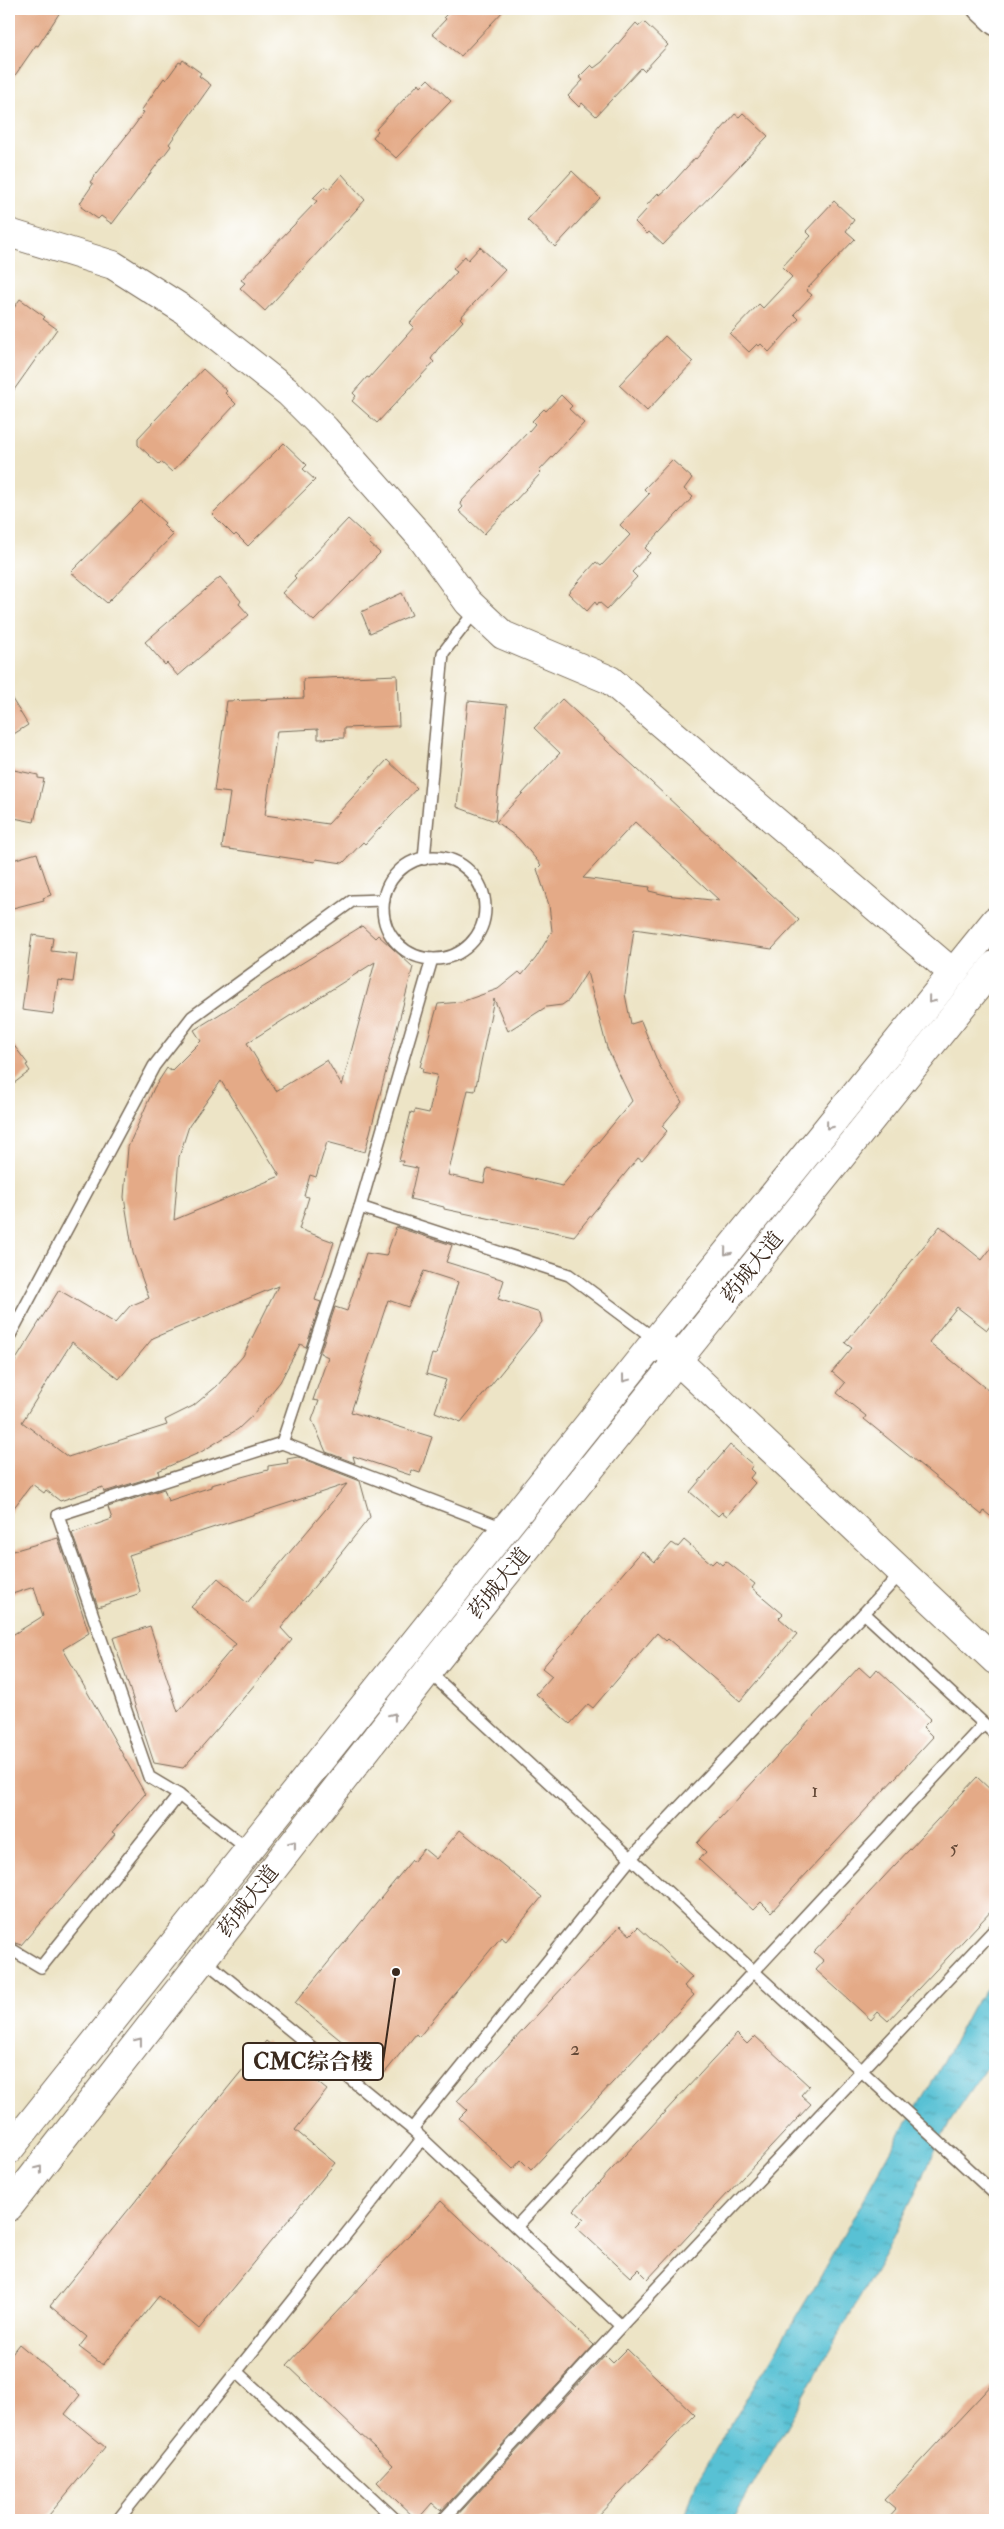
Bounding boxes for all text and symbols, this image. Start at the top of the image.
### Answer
one-way arrow [928,994,937,1003]
one-way arrow [827,1120,835,1129]
street label: 药城大道 [715,1226,789,1308]
one-way arrow [724,1246,732,1255]
one-way arrow [623,1373,631,1382]
street label: 药城大道 [462,1542,536,1624]
one-way arrow [388,1713,396,1722]
house number: 1 [812,1779,818,1803]
house number: 5 [950,1836,959,1860]
one-way arrow [287,1840,296,1850]
street label: 药城大道 [212,1860,285,1943]
one-way arrow [133,2037,142,2046]
house number: 2 [570,2037,580,2061]
callout: CMC综合楼 [243,2043,383,2080]
text: CMC综合楼 [253,2048,373,2076]
one-way arrow [33,2165,42,2174]

